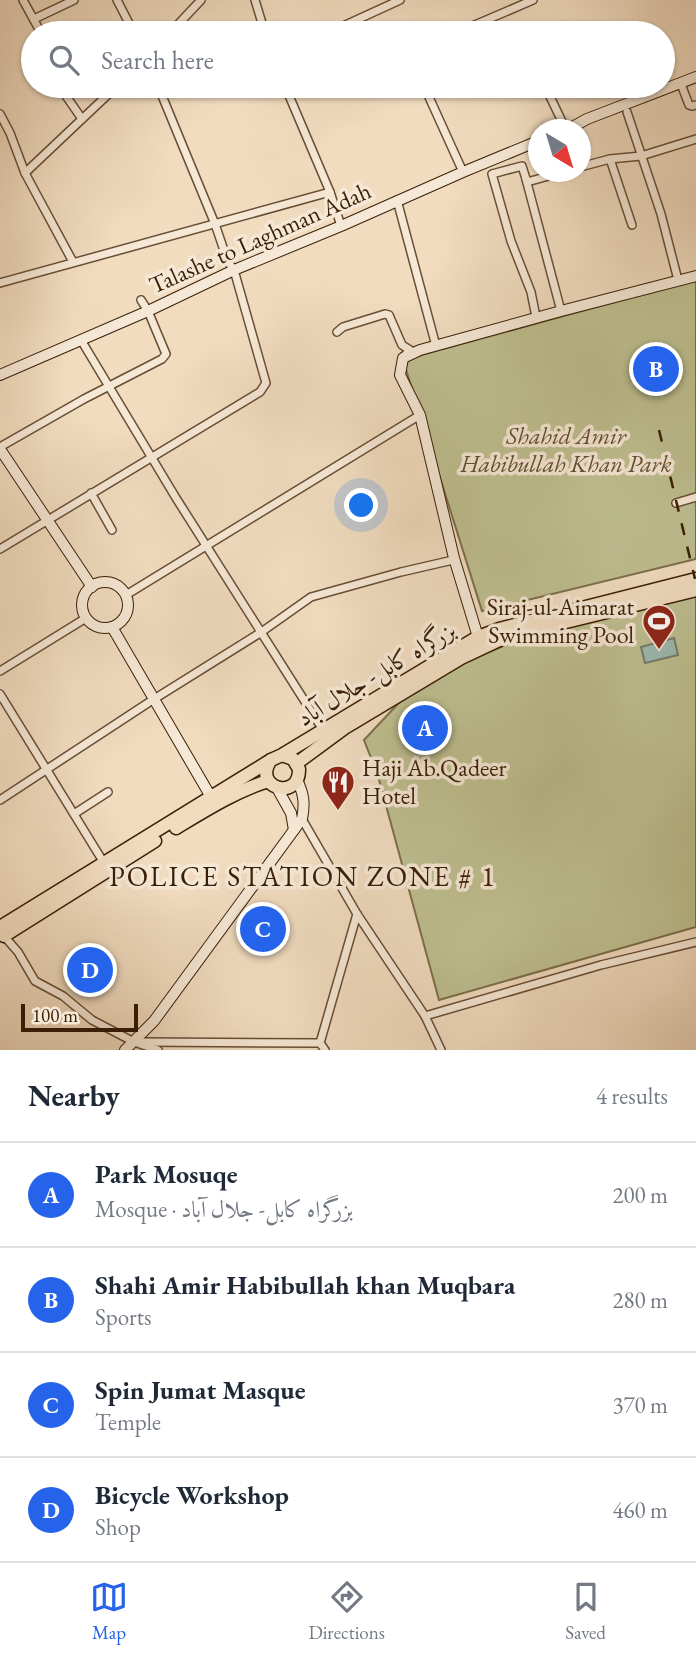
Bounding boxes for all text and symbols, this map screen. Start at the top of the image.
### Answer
search box [21,21,675,98]
icon: search [45,41,83,79]
text: Search here [101,43,214,77]
north arrow [528,119,591,182]
street label: Talashe to Laghman Adah [144,175,376,300]
pin: B [633,343,679,395]
park label: Shahid Amir Habibullah Khan Park [459,420,672,479]
your location [344,488,378,522]
place label: Siraj-ul-Aimarat Swimming Pool [487,591,634,650]
sports icon: Siraj-ul-Aimarat Swimming Pool [640,602,678,651]
street label: بزرگراه کابل- جلال آباد [291,614,462,735]
pin: A [402,702,448,754]
place label: Haji Ab.Qadeer Hotel [362,752,507,811]
restaurant icon: Haji Ab.Qadeer Hotel [319,763,357,812]
district label: POLICE STATION ZONE # 1 [109,858,497,894]
pin: C [240,903,286,955]
pin: D [67,944,113,996]
scale bar [21,1001,138,1033]
text: 100 m [32,1003,78,1028]
text: Nearby [28,1076,120,1115]
text: 4 results [596,1081,668,1111]
text: Park Mosuqe [95,1157,238,1191]
text: A [43,1180,59,1210]
text: 200 m [612,1180,668,1210]
text: Mosque · بزرگراه کابل- جلال آباد [95,1194,353,1224]
text: Shahi Amir Habibullah khan Muqbara [95,1268,515,1302]
text: B [44,1285,58,1315]
text: 280 m [612,1285,668,1315]
text: Sports [95,1302,151,1332]
text: Spin Jumat Masque [95,1373,305,1407]
text: C [43,1390,59,1420]
text: 370 m [612,1390,668,1420]
text: Temple [95,1407,161,1437]
text: Bicycle Workshop [95,1478,289,1512]
text: D [42,1495,60,1525]
text: 460 m [612,1495,668,1525]
text: Shop [95,1512,141,1542]
tab: Map [90,1578,128,1645]
tab: Directions [308,1578,385,1645]
tab: Saved [565,1578,606,1645]

